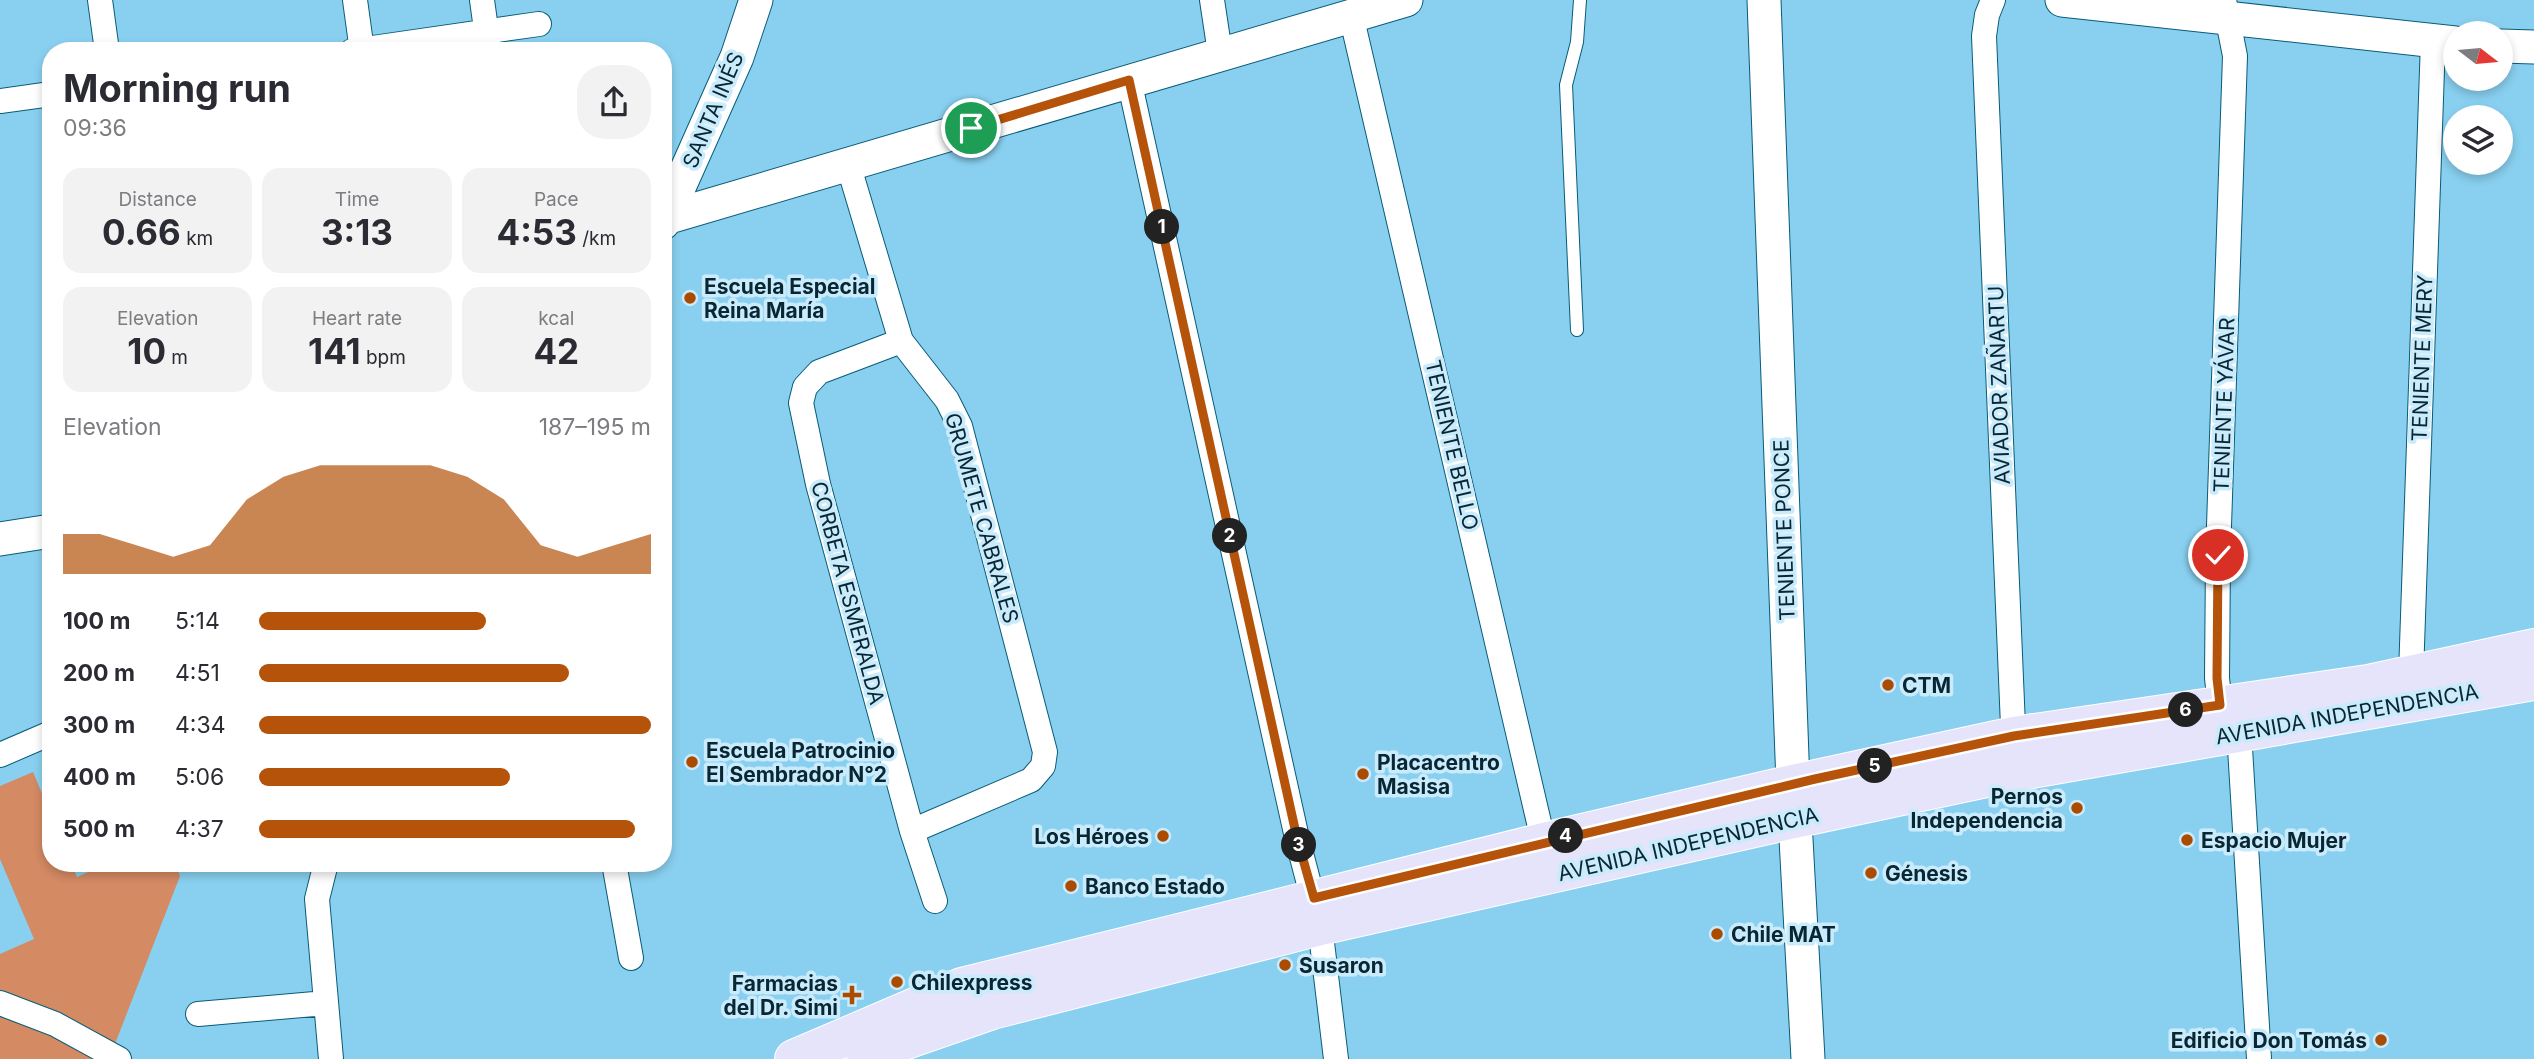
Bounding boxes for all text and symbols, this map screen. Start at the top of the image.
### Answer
north arrow [2443,21,2513,91]
map controls [2443,21,2513,175]
street label: SANTA INÉS [676,48,749,172]
text: Morning run [63,65,291,111]
button: share [577,65,651,139]
pin [941,98,1001,158]
button: layers [2443,105,2513,175]
icon: arrive [952,109,990,147]
text: 09:36 [63,114,127,142]
text: Distance [118,188,197,211]
text: Time [335,188,379,211]
text: Pace [534,188,579,211]
pin: 1 [1144,210,1180,244]
text: 0.66 [102,211,181,253]
text: 3:13 [321,211,393,253]
text: 4:53 [497,211,577,253]
text: 1 [1157,215,1166,238]
text: km [181,227,213,250]
text: /km [577,227,616,250]
place label: Escuela Especial Reina María [704,274,876,323]
street label: TENIENTE MERY [2407,274,2437,442]
street label: AVIADOR ZAÑARTU [1982,285,2015,485]
marker: Escuela Especial Reina María [682,290,698,306]
text: Elevation [117,307,198,330]
text: Heart rate [312,307,402,330]
text: kcal [538,307,574,330]
street label: TENIENTE YÁVAR [2207,317,2240,493]
text: 10 [127,330,166,372]
text: 141 [308,330,361,372]
text: 42 [533,330,579,372]
text: m [166,346,188,369]
text: bpm [361,346,406,369]
street label: TENIENTE BELLO [1420,358,1484,532]
street label: GRUMETE CABRALES [940,410,1024,626]
text: Elevation [63,413,162,441]
text: 187–195 m [539,413,651,441]
street label: TENIENTE PONCE [1768,439,1800,621]
street label: CORBETA ESMERALDA [806,479,890,707]
pin: 2 [1212,518,1248,554]
text: 2 [1224,524,1235,547]
pin [2188,525,2248,585]
icon: check [2199,536,2237,574]
text: 100 m [63,607,130,635]
text: 5:14 [175,607,220,635]
text: 200 m [63,659,135,687]
text: 4:51 [175,659,220,687]
place label: CTM [1902,673,1951,698]
marker: CTM [1880,677,1896,693]
street label: AVENIDA INDEPENDENCIA [2214,679,2480,749]
pin: 6 [2168,692,2204,728]
text: 6 [2179,698,2192,721]
text: 300 m [63,711,135,739]
text: 4:34 [175,711,226,739]
place label: Escuela Patrocinio El Sembrador N°2 [706,738,895,787]
pin: 5 [1857,748,1892,784]
place label: Placacentro Masisa [1377,750,1500,799]
marker: Escuela Patrocinio El Sembrador N°2 [684,754,700,770]
text: 5 [1868,754,1881,777]
text: 400 m [63,763,136,791]
text: 5:06 [175,763,224,791]
marker: Placacentro Masisa [1355,766,1371,782]
place label: Pernos Independencia [1910,784,2063,833]
marker: Pernos Independencia [2069,800,2085,816]
street label: AVENIDA INDEPENDENCIA [1555,802,1821,886]
text: 500 m [63,815,135,843]
text: 4:37 [175,815,224,843]
pin: 4 [1548,818,1584,854]
place label: Los Héroes [1034,824,1149,849]
text: 4 [1559,824,1572,847]
marker: Los Héroes [1155,828,1171,844]
pin: 3 [1282,828,1316,862]
place label: Espacio Mujer [2201,828,2347,853]
marker: Espacio Mujer [2179,832,2195,848]
text: 3 [1292,833,1305,856]
place label: Génesis [1885,861,1968,886]
marker: Génesis [1863,865,1879,881]
place label: Banco Estado [1085,874,1225,899]
marker: Banco Estado [1063,878,1079,894]
place label: Chile MAT [1731,922,1836,947]
marker: Chile MAT [1709,926,1725,942]
place label: Susaron [1299,953,1384,978]
marker: Susaron [1277,957,1293,973]
place label: Chilexpress [911,970,1033,995]
place label: Farmacias del Dr. Simi [724,971,838,1020]
marker: Chilexpress [889,974,905,990]
marker: Farmacias del Dr. Simi [844,987,860,1003]
place label: Edificio Don Tomás [2171,1028,2367,1053]
marker: Edificio Don Tomás [2373,1032,2389,1048]

